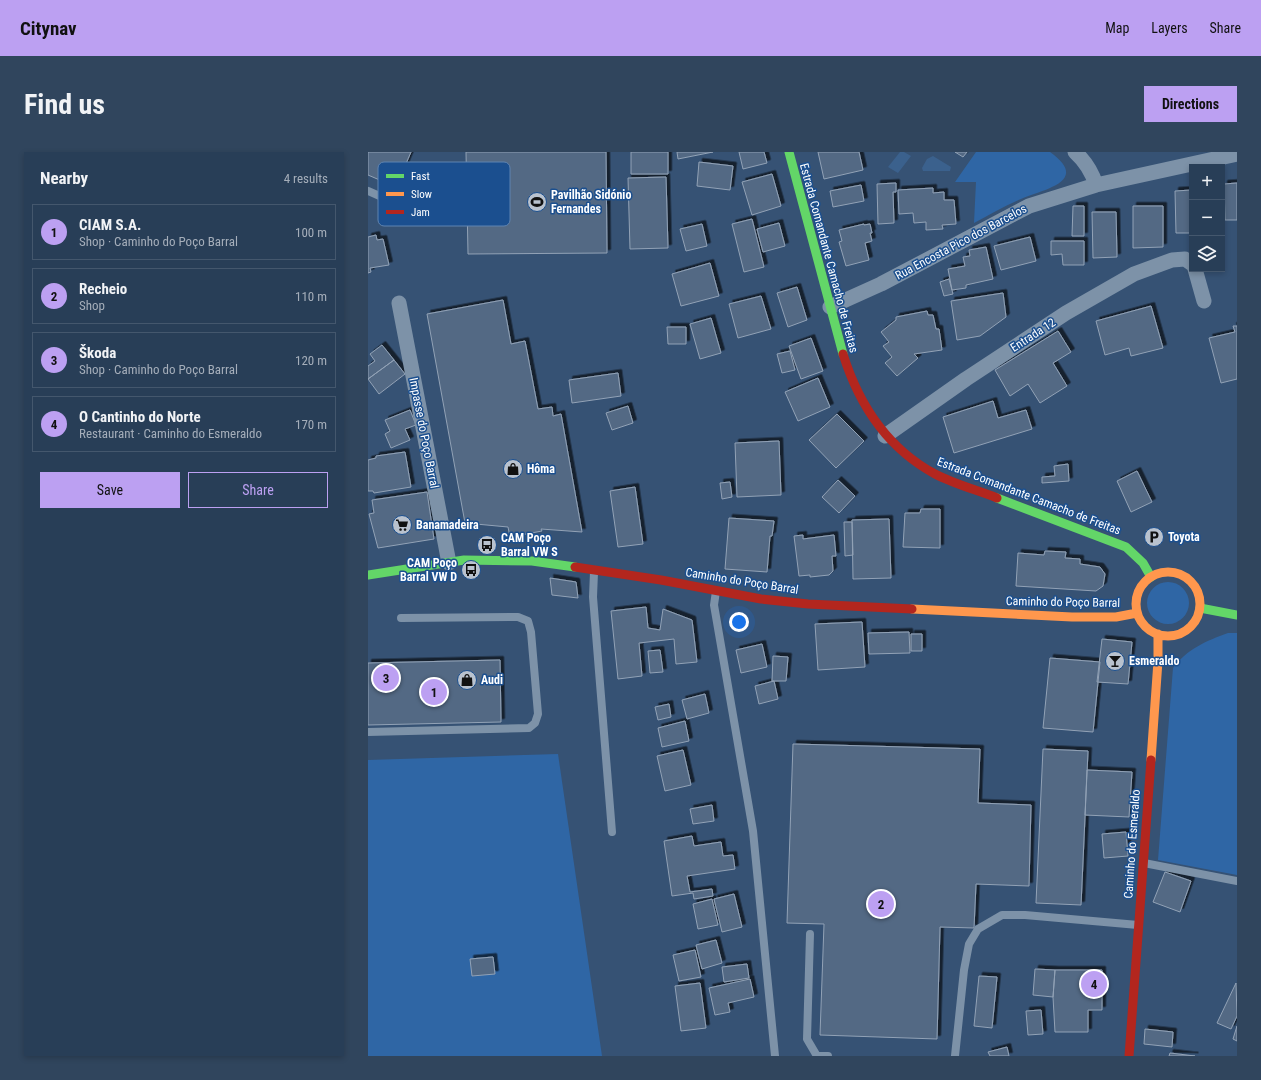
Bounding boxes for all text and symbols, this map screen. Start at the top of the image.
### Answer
text: Citynav [20,17,77,40]
text: Map [1105,20,1129,36]
text: Layers [1151,20,1188,36]
text: Share [1210,20,1241,36]
button: Directions [1144,86,1237,122]
text: Find us [24,88,105,121]
legend [378,162,510,226]
street label: Estrada Comandante Camacho de Freitas [797,162,861,354]
map controls [1189,164,1225,272]
button: + [1189,164,1225,200]
text: Nearby [40,168,88,188]
text: Fast [411,170,430,183]
text: 4 results [284,171,328,186]
text: Slow [411,188,432,201]
place label: Pavilhão Sidónio Fernandes [551,188,631,216]
sports icon: Pavilhão Sidónio Fernandes [526,191,548,213]
button: − [1189,200,1225,236]
street label: Rua Encosta Pico dos Barcelos [893,201,1029,283]
text: Jam [411,206,430,219]
text: CIAM S.A. [79,216,141,234]
text: 1 [51,225,57,240]
text: 100 m [295,225,327,240]
text: Shop · Caminho do Poço Barral [79,234,238,249]
button: layers [1189,236,1225,272]
text: Recheio [79,280,127,298]
text: 2 [51,289,57,304]
text: 110 m [295,289,327,304]
text: Shop [79,298,105,313]
street label: Entrada 12 [1008,315,1058,355]
text: Škoda [79,344,116,362]
text: 3 [51,353,57,368]
text: 120 m [295,353,327,368]
text: Shop · Caminho do Poço Barral [79,362,238,377]
street label: Impasse do Poço Barral [406,376,442,490]
text: O Cantinho do Norte [79,408,201,426]
text: 4 [51,417,57,432]
text: 170 m [295,417,327,432]
text: Restaurant · Caminho do Esmeraldo [79,426,262,441]
street label: Estrada Comandante Camacho de Freitas [935,454,1123,538]
shop icon: Hôma [502,458,524,480]
place label: Hôma [527,462,555,476]
button: Save [40,472,180,508]
button: Share [188,472,328,508]
supermarket icon: Banamadeira [391,514,413,536]
place label: Banamadeira [416,518,479,532]
parking icon: Toyota [1143,526,1165,548]
place label: Toyota [1168,530,1200,544]
place label: CAM Poço Barral VW S [501,531,558,559]
bus stop icon: CAM Poço Barral VW S [476,534,498,556]
place label: CAM Poço Barral VW D [400,556,457,584]
bus stop icon: CAM Poço Barral VW D [460,559,482,581]
street label: Caminho do Poço Barral [684,565,800,597]
street label: Caminho do Poço Barral [1006,594,1120,610]
your location [729,612,749,632]
bar icon: Esmeraldo [1104,650,1126,672]
place label: Esmeraldo [1129,654,1179,668]
pin: 3 [373,663,399,693]
shop icon: Audi [456,669,478,691]
place label: Audi [481,673,503,687]
pin: 1 [421,677,447,707]
street label: Caminho do Esmeraldo [1121,789,1143,899]
pin: 2 [868,889,894,919]
pin: 4 [1081,969,1107,999]

